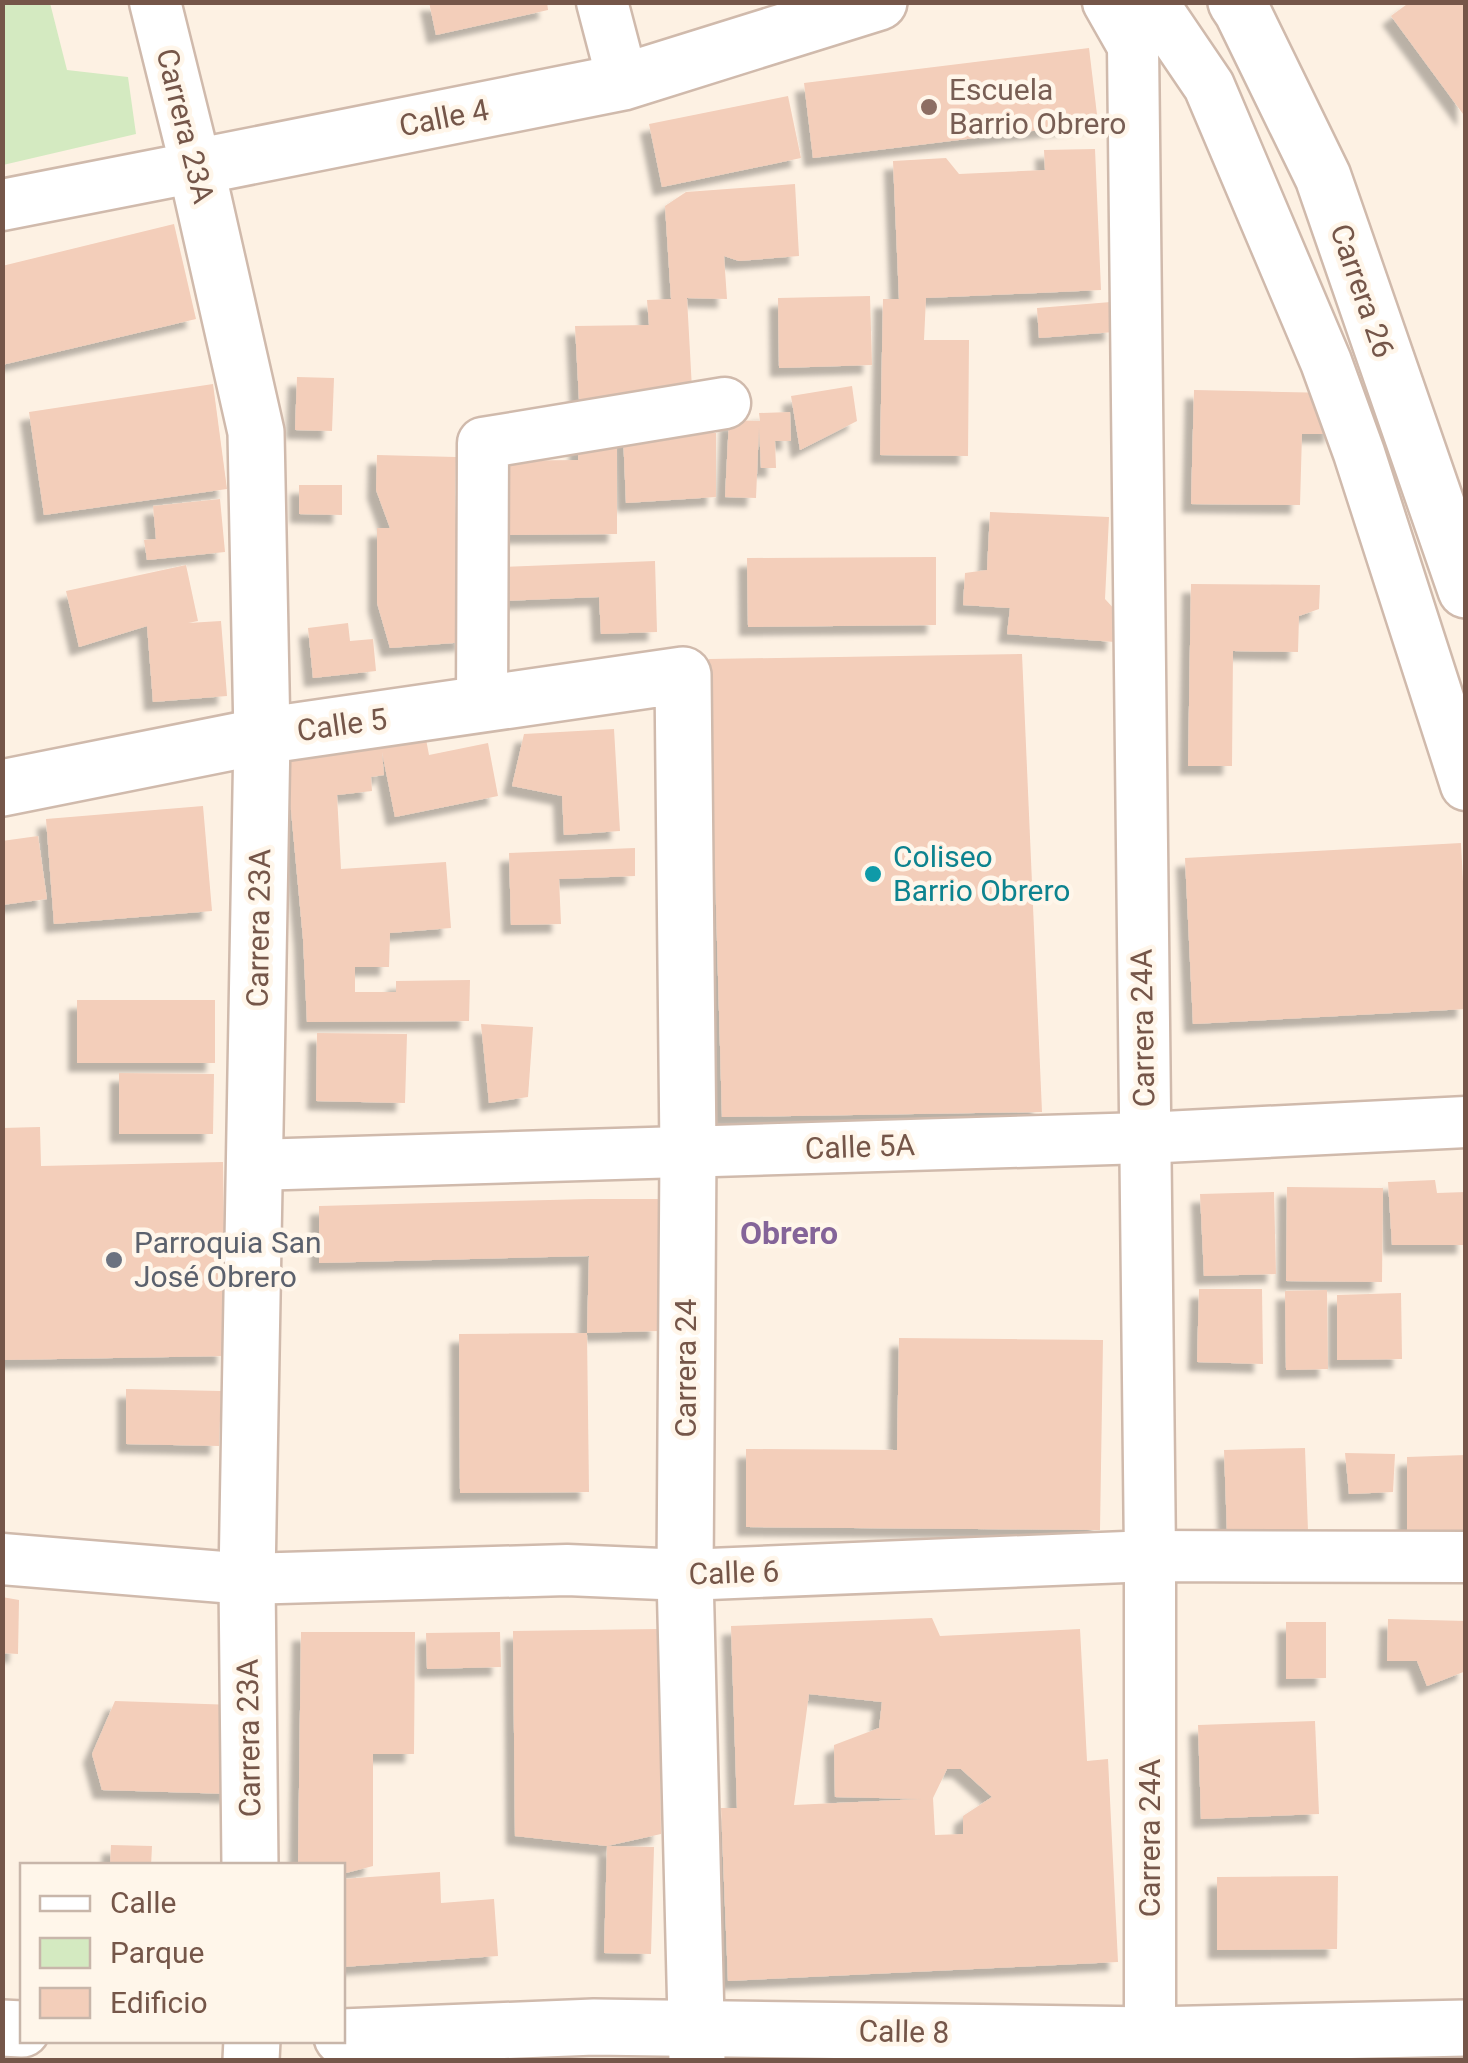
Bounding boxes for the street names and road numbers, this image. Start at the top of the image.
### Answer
street label: Carrera 23A [149,45,222,207]
street label: Calle 4 [396,92,492,143]
street label: Carrera 26 [1323,219,1402,362]
street label: Calle 5 [295,701,389,748]
street label: Carrera 23A [240,848,277,1008]
street label: Carrera 24A [1124,948,1161,1108]
street label: Calle 5A [804,1127,916,1166]
street label: Carrera 24 [668,1298,703,1437]
street label: Calle 6 [688,1553,780,1592]
street label: Carrera 23A [230,1658,267,1818]
street label: Carrera 24A [1132,1758,1167,1917]
street label: Calle 8 [858,2013,950,2050]

